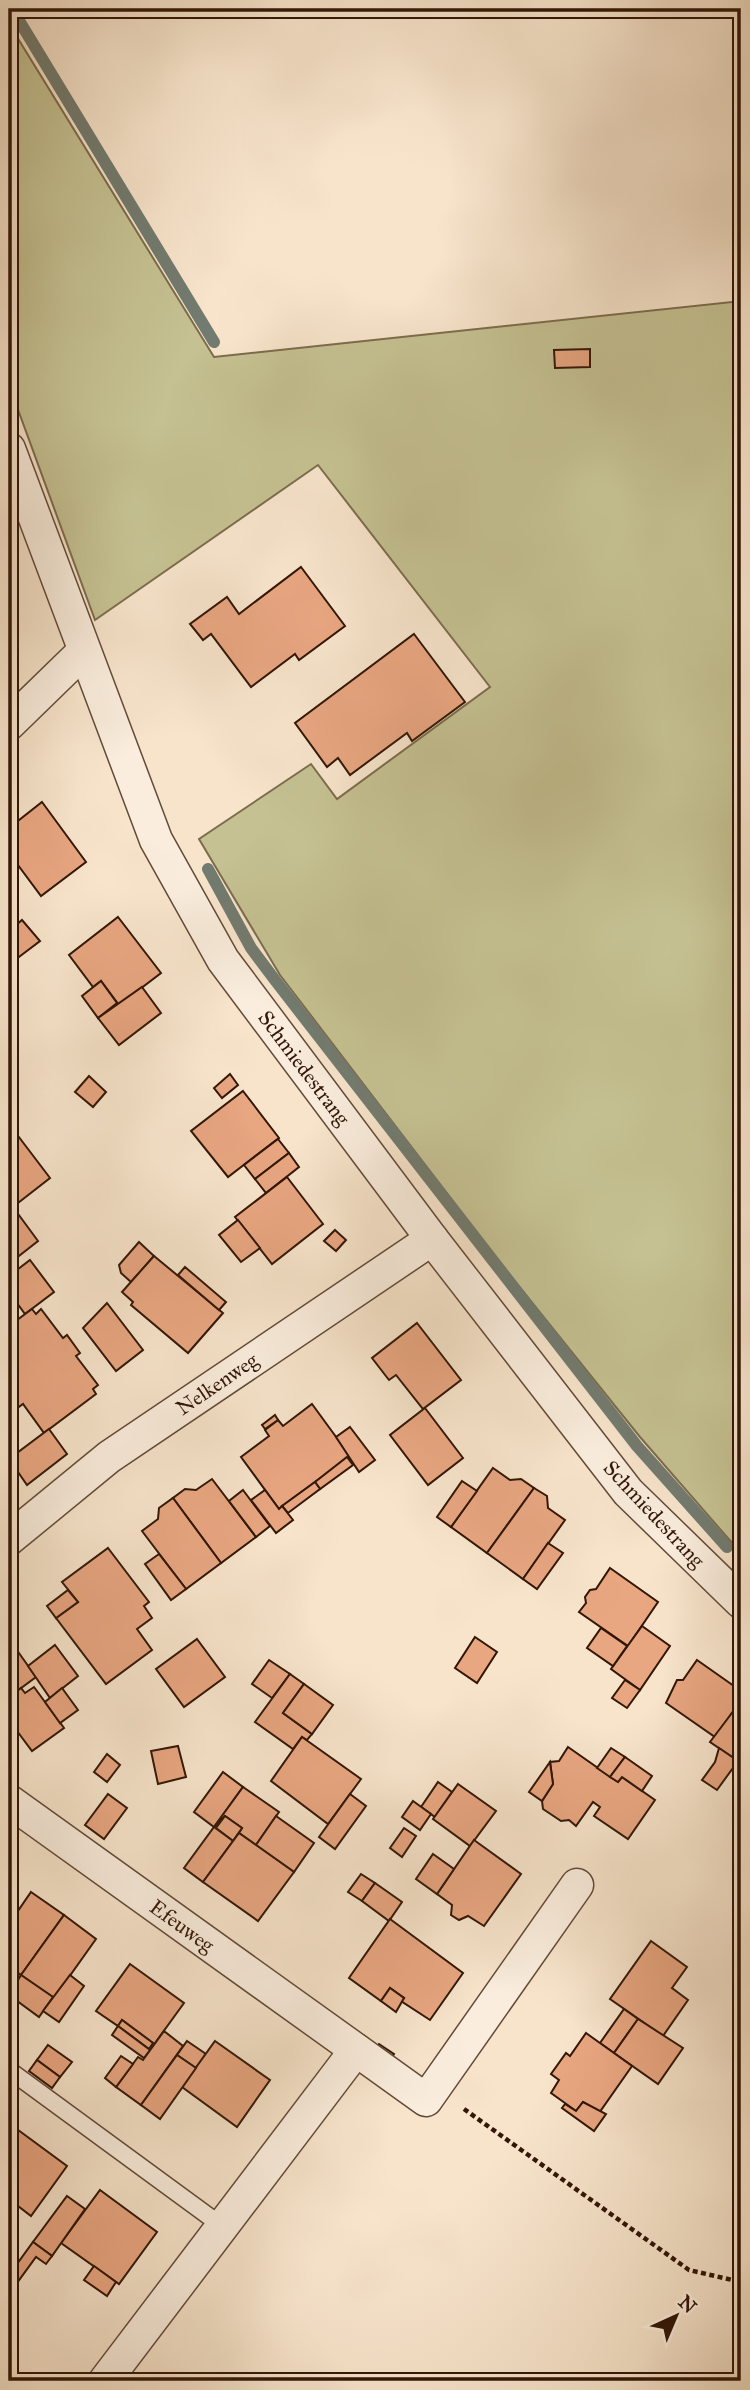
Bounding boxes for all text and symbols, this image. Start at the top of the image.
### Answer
street label: Schmiedestrang [252,1005,356,1131]
street label: Nelkenweg [171,1347,263,1421]
street label: Schmiedestrang [598,1455,710,1573]
street label: Efeuweg [144,1894,220,1958]
north arrow [642,2282,712,2352]
text: N [674,2290,701,2318]

